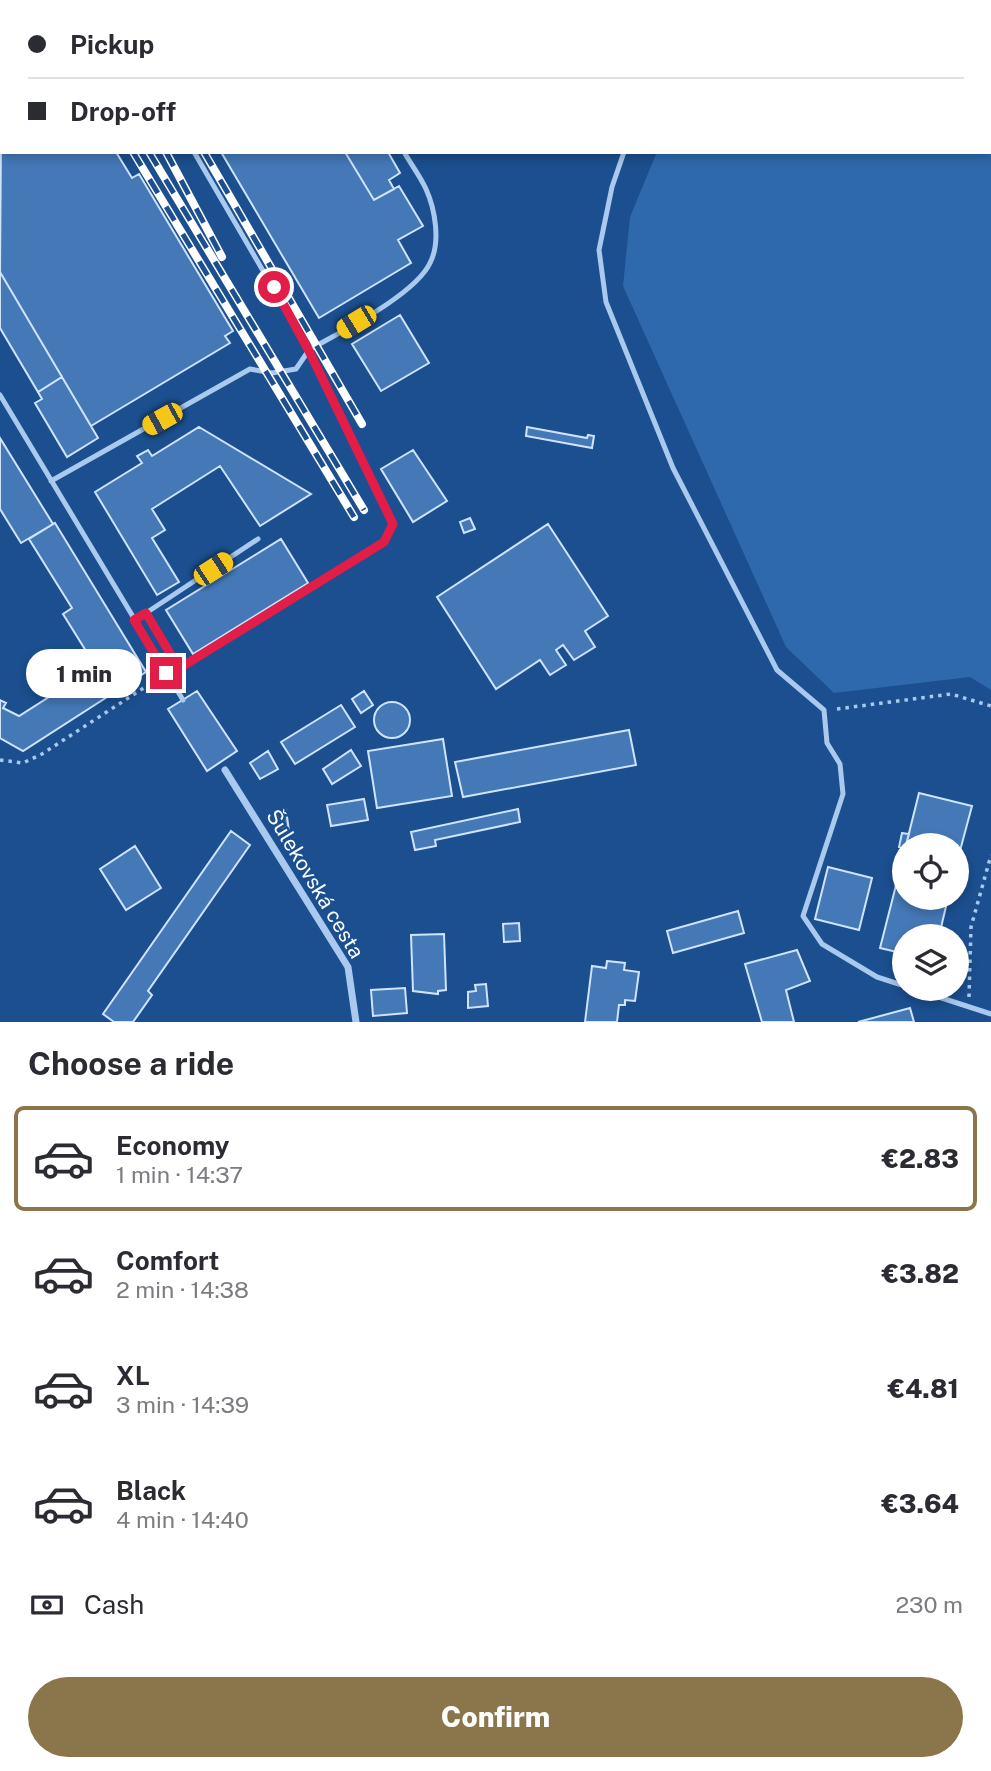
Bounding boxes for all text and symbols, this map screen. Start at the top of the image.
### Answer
text: Pickup [70,29,154,60]
text: Drop-off [70,96,176,127]
route start [258,271,290,303]
car [333,302,380,342]
car [139,400,186,438]
car [190,549,237,589]
callout: 1 min [26,648,142,698]
route end [150,657,182,689]
text: 1 min [56,660,112,687]
street label: Šulekovská cesta [261,805,370,963]
map controls [892,833,969,1001]
button: locate [892,833,969,910]
button: layers [892,924,969,1001]
text: Choose a ride [28,1045,234,1082]
icon: car [32,1127,95,1190]
text: Economy [116,1130,229,1161]
text: €2.83 [882,1143,959,1174]
text: 1 min · 14:37 [116,1161,243,1188]
icon: car [32,1242,95,1305]
text: Comfort [116,1245,219,1276]
text: €3.82 [882,1258,959,1289]
text: 2 min · 14:38 [116,1276,249,1303]
icon: car [32,1357,95,1420]
text: XL [116,1360,150,1391]
text: €4.81 [887,1373,959,1404]
text: 3 min · 14:39 [116,1391,249,1418]
icon: car [32,1472,95,1535]
text: Black [116,1475,186,1506]
text: €3.64 [881,1488,959,1519]
text: 4 min · 14:40 [116,1506,249,1533]
icon: cash [28,1586,66,1624]
text: Cash [84,1589,144,1620]
text: 230 m [895,1591,963,1618]
button: Confirm [28,1677,963,1757]

